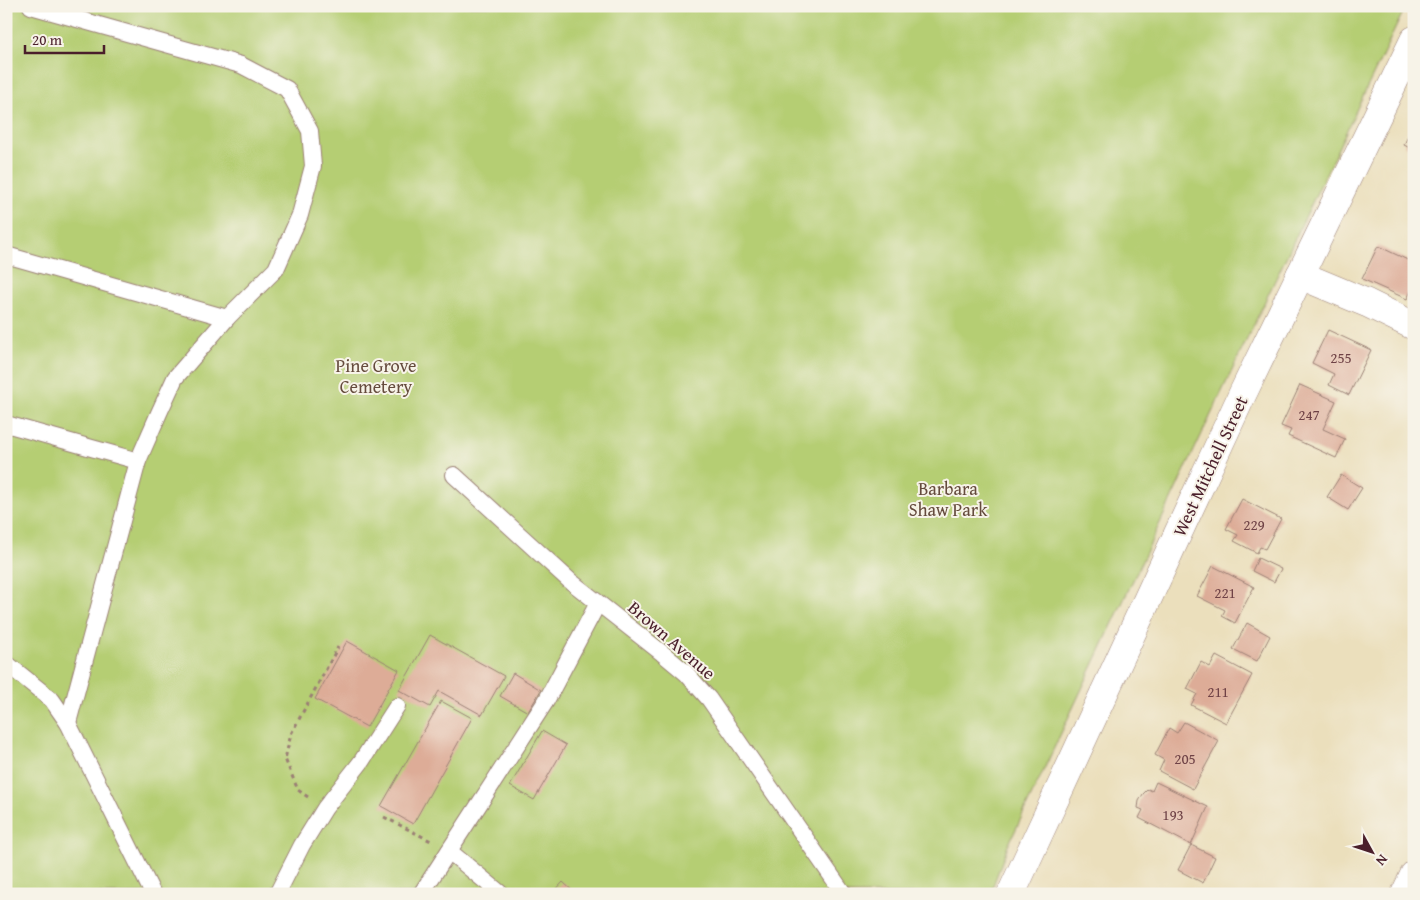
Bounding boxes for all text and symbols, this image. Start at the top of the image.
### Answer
scale bar [25,22,104,54]
text: 20 m [32,29,63,50]
house number: 255 [1330,347,1352,368]
park label: Pine Grove Cemetery [336,352,416,400]
street label: West Mitchell Street [1166,391,1255,541]
house number: 247 [1298,404,1320,425]
park label: Barbara Shaw Park [909,475,988,523]
house number: 229 [1243,514,1265,535]
house number: 221 [1214,582,1236,603]
street label: Brown Avenue [622,594,722,686]
house number: 211 [1207,681,1229,702]
house number: 205 [1174,748,1196,769]
house number: 193 [1162,804,1184,825]
north arrow [1348,828,1398,878]
text: N [1371,850,1393,871]

